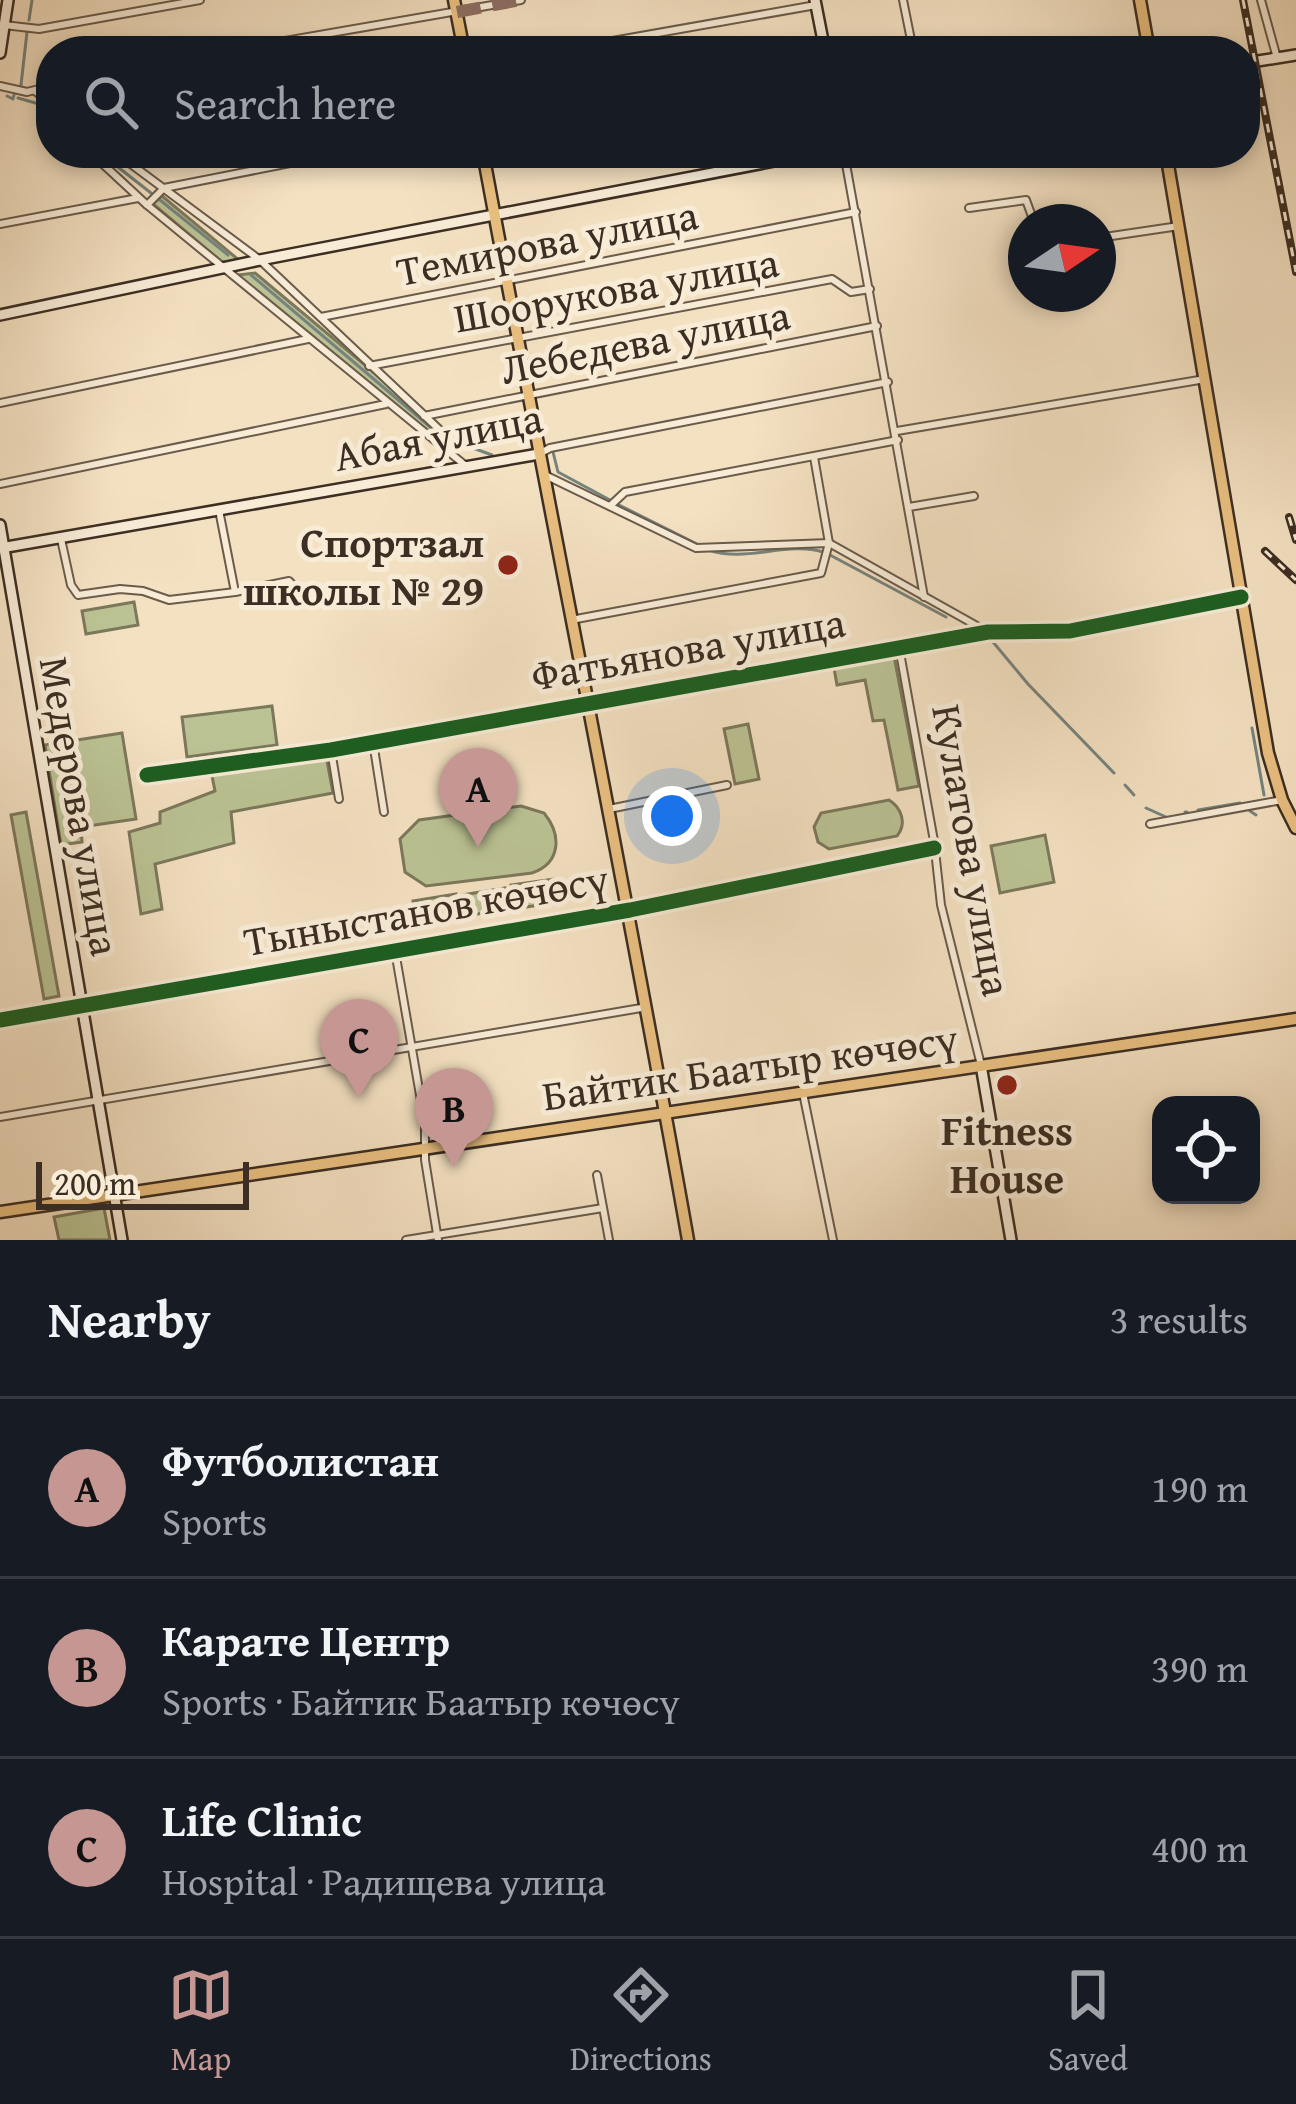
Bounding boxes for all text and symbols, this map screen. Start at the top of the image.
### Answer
search box [36,36,1260,168]
icon: search [78,69,144,135]
text: Search here [174,70,396,135]
street label: Темирова улица [391,183,703,301]
north arrow [1008,204,1116,312]
street label: Шоорукова улица [449,230,783,348]
street label: Лебедева улица [495,283,795,399]
street label: Абая улица [329,386,547,486]
place label: Спортзал школы № 29 [243,511,484,620]
marker: Спортзал школы № 29 [495,552,521,578]
street label: Фатьянова улица [526,590,850,706]
street label: Медерова улица [25,652,137,960]
street label: Кулатова улица [917,699,1029,1001]
pin: A [439,748,517,847]
your location [642,786,702,846]
street label: Тыныстанов көчөсү [239,847,613,971]
pin: C [320,999,398,1098]
street label: Байтик Баатыр көчөсү [538,1007,962,1125]
pin: B [415,1068,493,1167]
marker: Fitness House [994,1072,1020,1098]
map controls [1152,1096,1260,1204]
button: locate [1152,1096,1260,1204]
place label: Fitness House [941,1099,1073,1208]
scale bar [36,1156,249,1209]
text: 200 m [54,1159,136,1207]
text: Nearby [48,1281,211,1356]
text: 3 results [1110,1290,1248,1347]
text: Футболистан [162,1427,439,1492]
text: A [75,1459,99,1516]
text: 190 m [1151,1459,1248,1516]
text: Sports [162,1492,267,1549]
text: Карате Центр [162,1607,450,1672]
text: B [75,1639,99,1696]
text: 390 m [1151,1639,1248,1696]
text: Sports · Байтик Баатыр көчөсү [162,1672,680,1729]
text: Life Clinic [162,1787,362,1852]
text: C [76,1819,98,1876]
text: 400 m [1151,1819,1248,1876]
text: Hospital · Радищева улица [162,1852,606,1909]
tab: Map [168,1962,234,2082]
tab: Directions [570,1962,712,2082]
tab: Saved [1048,1962,1128,2082]

